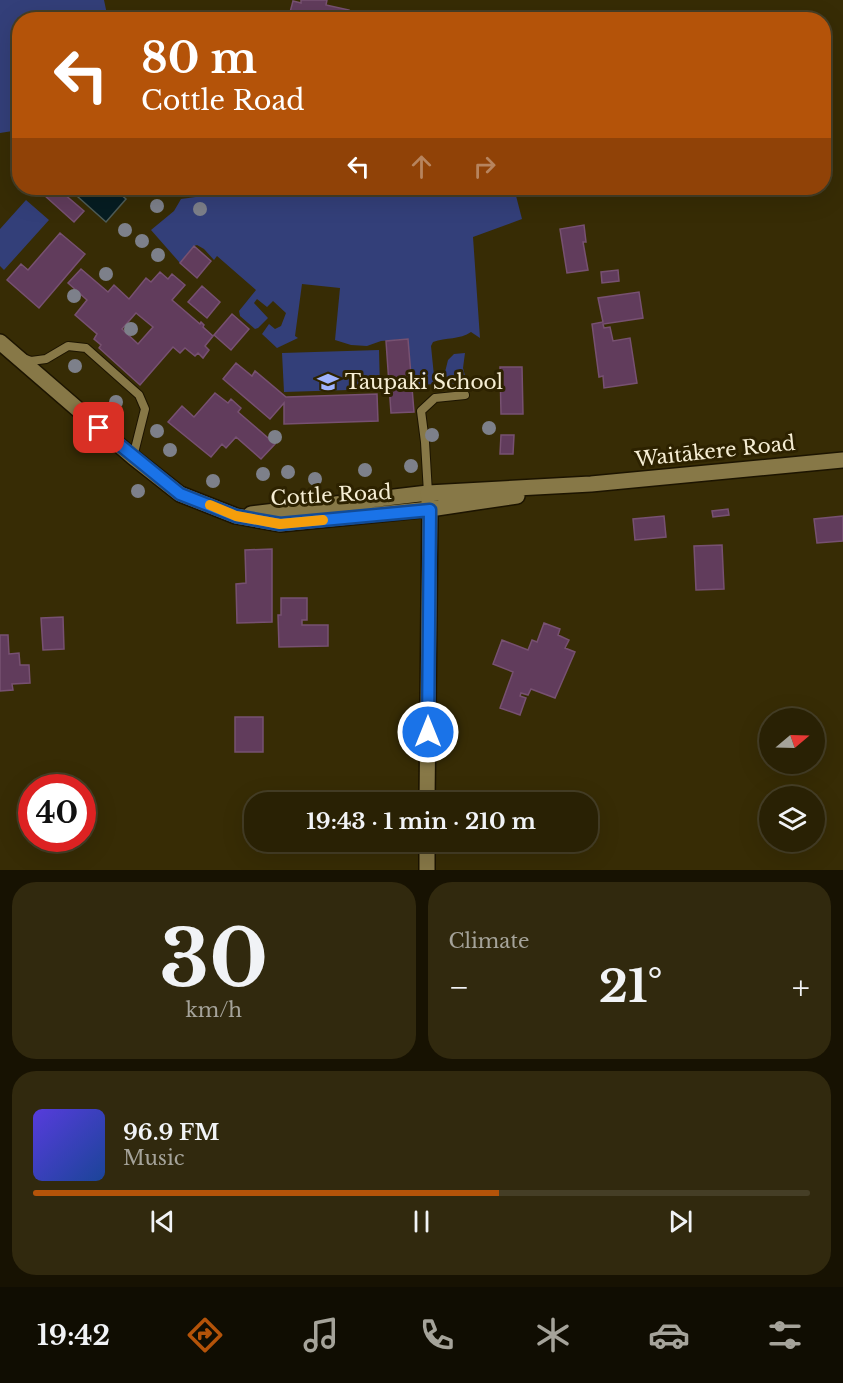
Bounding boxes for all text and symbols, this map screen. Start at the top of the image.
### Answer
text: 80 m [141,32,257,84]
icon: left [42,36,120,114]
text: Cottle Road [141,84,305,117]
icon: left [342,150,375,183]
icon: ahead [405,150,438,183]
icon: right [468,150,501,183]
school or university icon: Taupaki School [316,370,340,394]
place label: Taupaki School [345,370,503,394]
pin [73,402,124,453]
icon: arrive [82,411,115,444]
street label: Waitākere Road [633,431,796,471]
street label: Cottle Road [270,480,392,510]
position arrow [396,700,460,764]
north arrow [759,708,825,774]
map controls [759,708,825,852]
speed limit sign: 40 [18,774,96,852]
button: layers [759,786,825,852]
text: 19:43 · 1 min · 210 m [306,808,536,835]
text: 30 [159,910,268,1007]
text: Climate [449,929,529,953]
text: 21° [599,958,663,1014]
text: − [449,967,469,1008]
text: + [792,967,810,1008]
text: km/h [185,998,242,1022]
text: 96.9 FM [123,1119,219,1146]
text: Music [123,1146,184,1170]
icon: previous [146,1205,179,1238]
icon: pause [405,1205,438,1238]
icon: next [664,1205,697,1238]
icon: directions [184,1314,226,1356]
icon: music [300,1314,342,1356]
icon: phone [416,1314,458,1356]
icon: climate [532,1314,574,1356]
icon: car [648,1314,690,1356]
icon: filters [764,1314,806,1356]
text: 19:42 [37,1319,110,1352]

